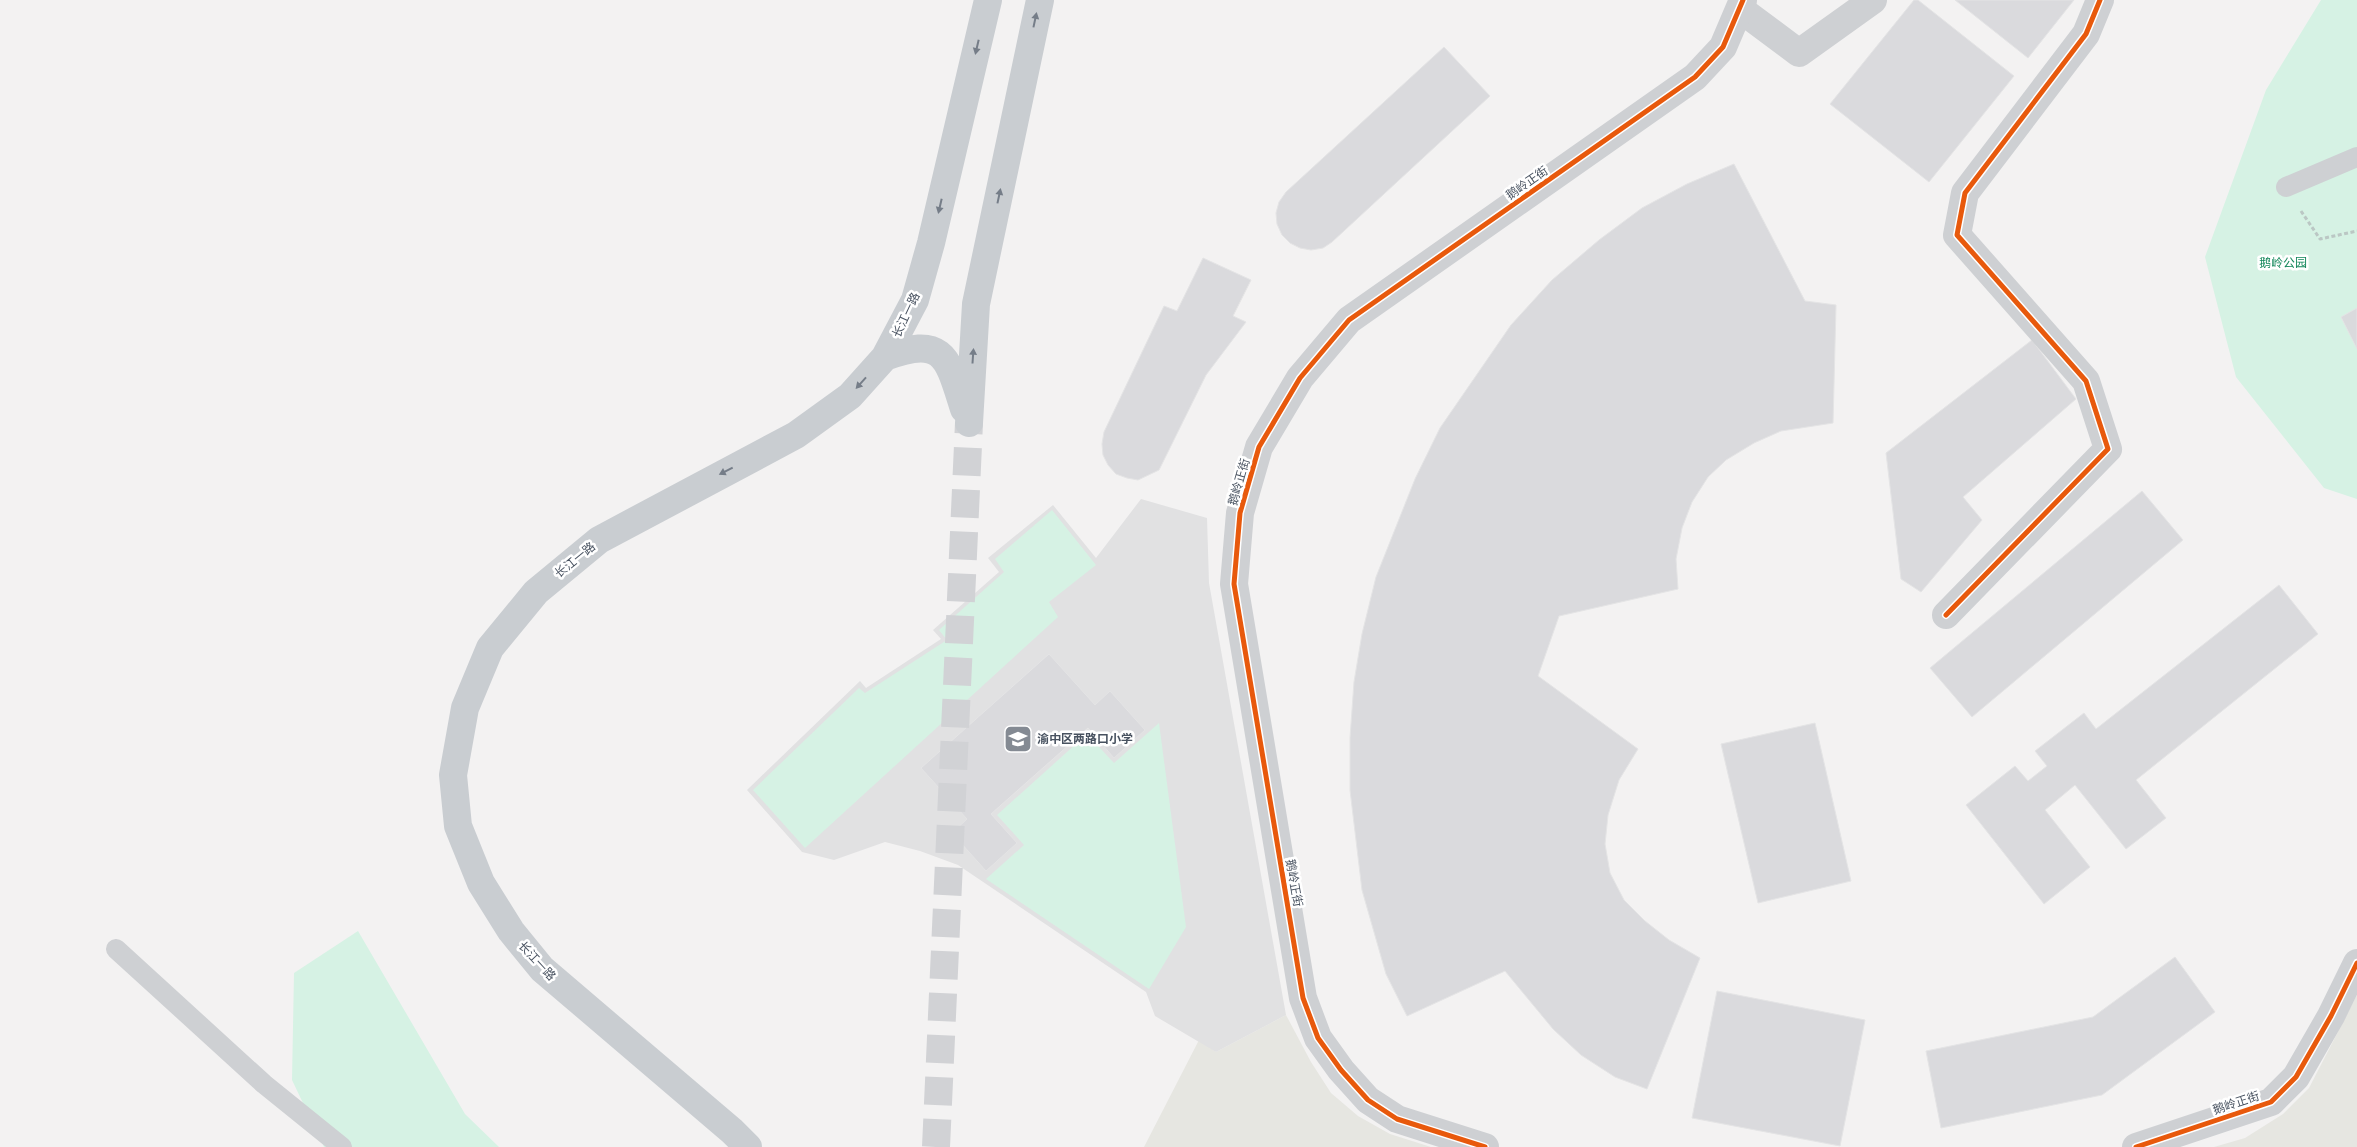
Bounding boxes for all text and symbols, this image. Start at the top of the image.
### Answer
one-way arrow [1032,12,1040,28]
one-way arrow [973,40,981,55]
street label: 鹅岭正街 [1503,163,1551,203]
one-way arrow [995,188,1003,204]
one-way arrow [936,198,944,213]
park label: 鹅岭公园 [2259,256,2307,270]
street label: 长江一路 [890,290,922,340]
one-way arrow [969,348,977,364]
one-way arrow [855,377,867,389]
street label: 鹅岭正街 [1226,457,1252,507]
one-way arrow [719,467,733,475]
street label: 长江一路 [552,539,598,581]
school or university icon: 渝中区两路口小学 [1003,724,1033,754]
place label: 渝中区两路口小学 [1037,732,1133,746]
street label: 鹅岭正街 [1283,858,1305,908]
street label: 长江一路 [516,939,558,983]
street label: 鹅岭正街 [2211,1089,2261,1117]

